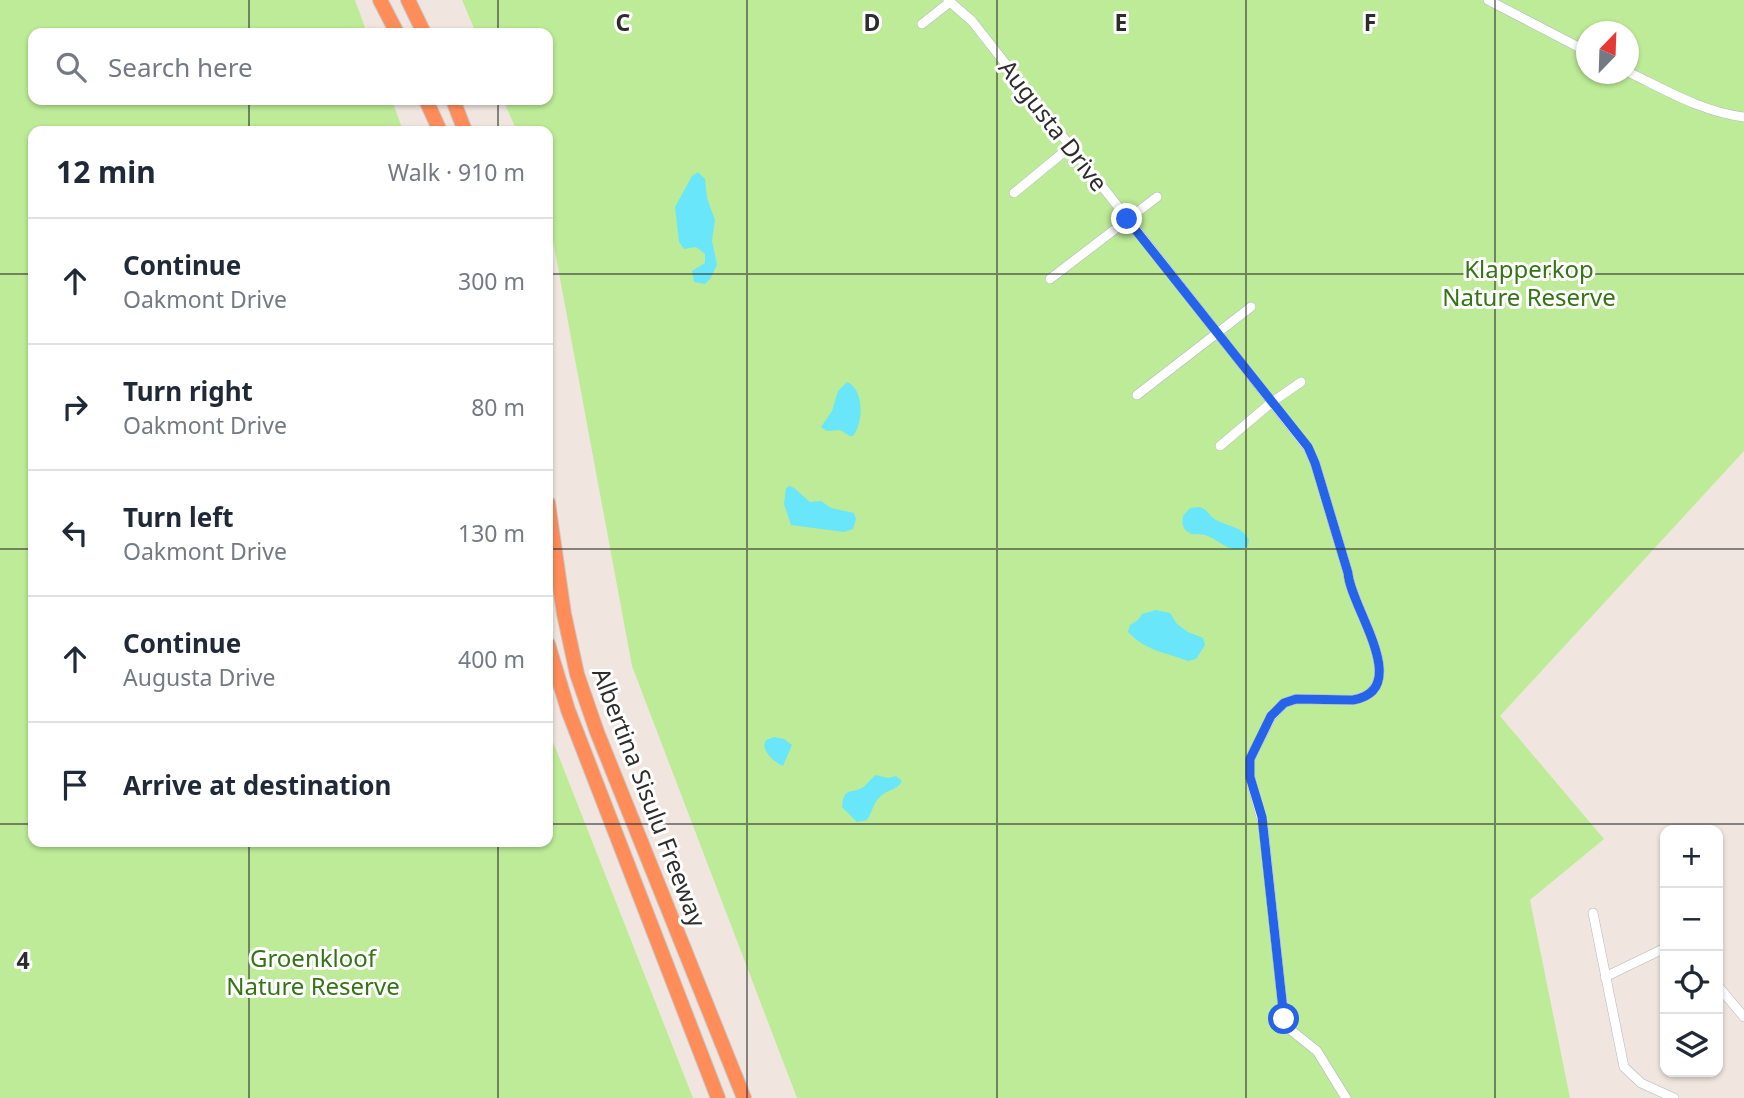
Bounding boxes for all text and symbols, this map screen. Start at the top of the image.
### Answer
text: C [616,6,631,38]
text: D [864,6,880,38]
text: E [1115,6,1127,38]
text: F [1364,6,1376,38]
north arrow [1576,21,1639,84]
search box [28,28,553,105]
icon: search [52,48,90,86]
text: Search here [108,49,253,85]
street label: Augusta Drive [992,52,1116,198]
text: 12 min [56,151,156,192]
text: Walk · 910 m [388,156,525,188]
route end [1111,203,1142,234]
text: Continue [123,247,241,283]
park label: Klapperkop Nature Reserve [1442,252,1616,313]
icon: ahead [56,262,94,300]
text: 300 m [458,265,525,297]
text: Oakmont Drive [123,283,287,315]
text: Turn right [123,373,253,409]
icon: right [56,388,94,426]
text: 80 m [471,391,525,423]
text: Oakmont Drive [123,409,287,441]
text: Turn left [123,499,234,535]
icon: left [56,514,94,552]
text: 130 m [458,517,525,549]
text: Oakmont Drive [123,535,287,567]
text: Continue [123,625,241,661]
icon: ahead [56,640,94,678]
text: 400 m [458,643,525,675]
text: Augusta Drive [123,661,275,693]
street label: Albertina Sisulu Freeway [585,663,715,932]
icon: arrive [56,766,94,804]
text: Arrive at destination [123,767,392,803]
map controls [1660,825,1723,1077]
button: + [1660,825,1723,888]
button: − [1660,888,1723,951]
park label: Groenkloof Nature Reserve [226,941,400,1002]
text: 4 [16,944,30,976]
button: locate [1660,951,1723,1014]
route start [1268,1003,1299,1034]
button: layers [1660,1014,1723,1077]

